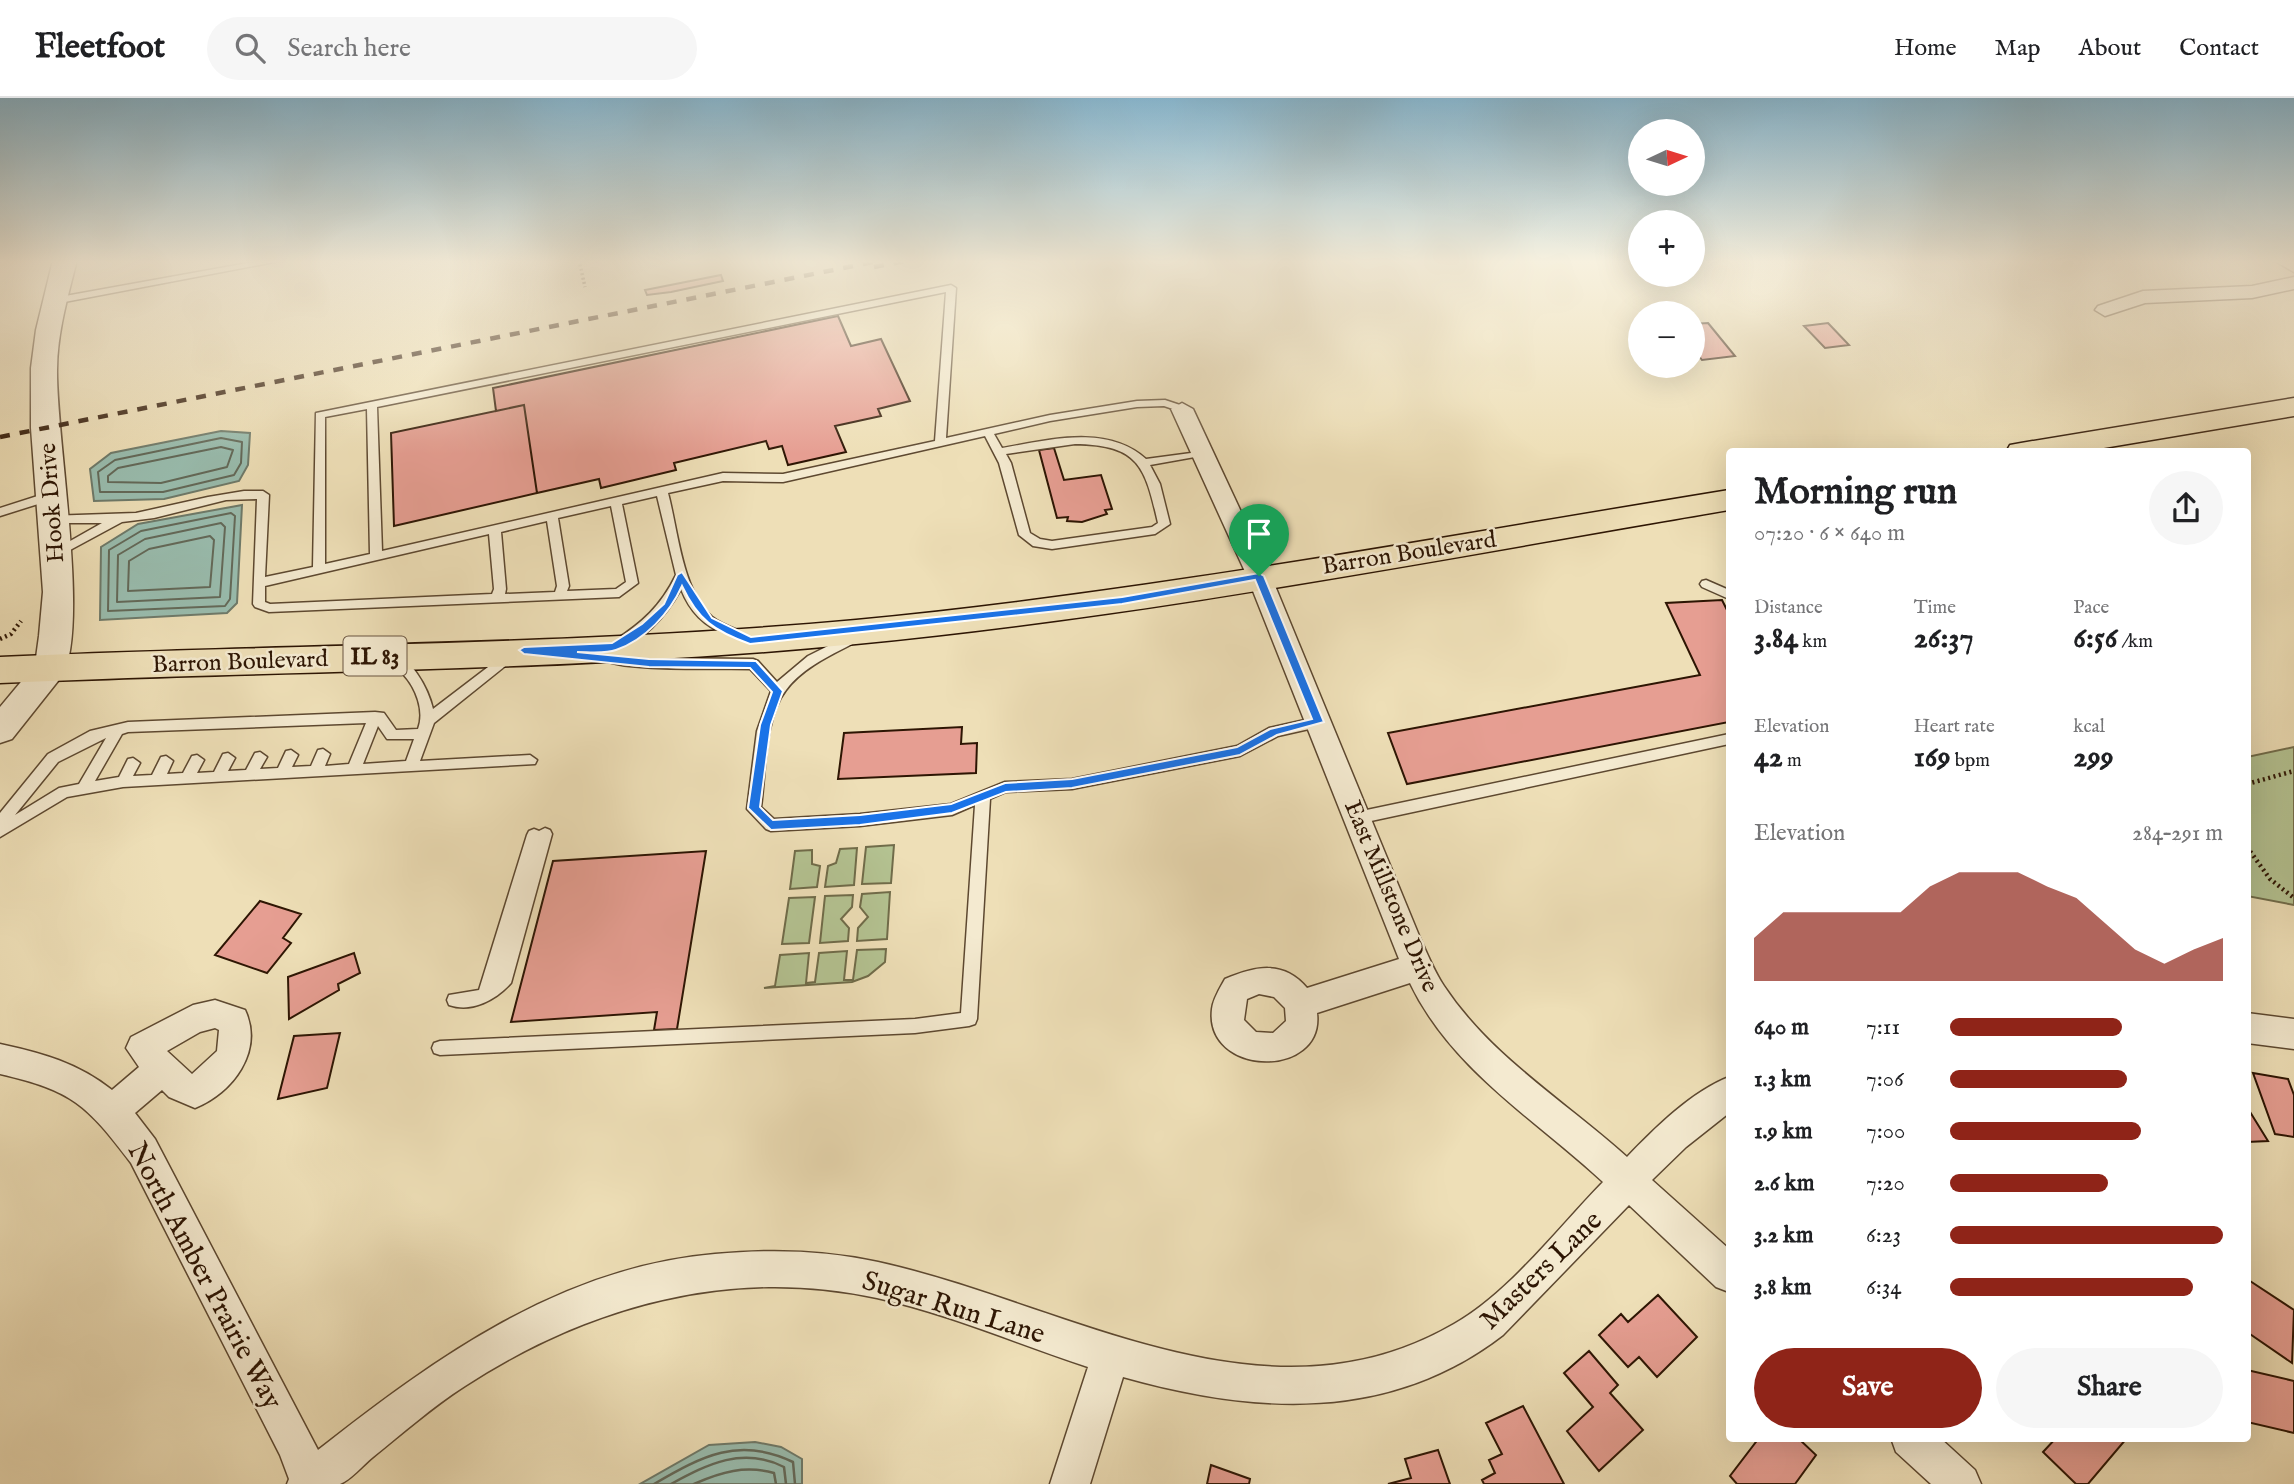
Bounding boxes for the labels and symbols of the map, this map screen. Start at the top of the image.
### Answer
north arrow [1628,119,1704,196]
street label: Hook Drive [33,442,72,564]
pin [1229,504,1289,576]
street label: Barron Boulevard [1320,524,1499,583]
road number: IL 83 [344,636,406,676]
street label: Barron Boulevard [152,644,329,681]
street label: East Millstone Drive [1336,796,1445,997]
street label: North Amber Prairie Way [119,1137,289,1416]
street label: Masters Lane [1473,1204,1610,1338]
street label: Sugar Run Lane [858,1264,1049,1353]

